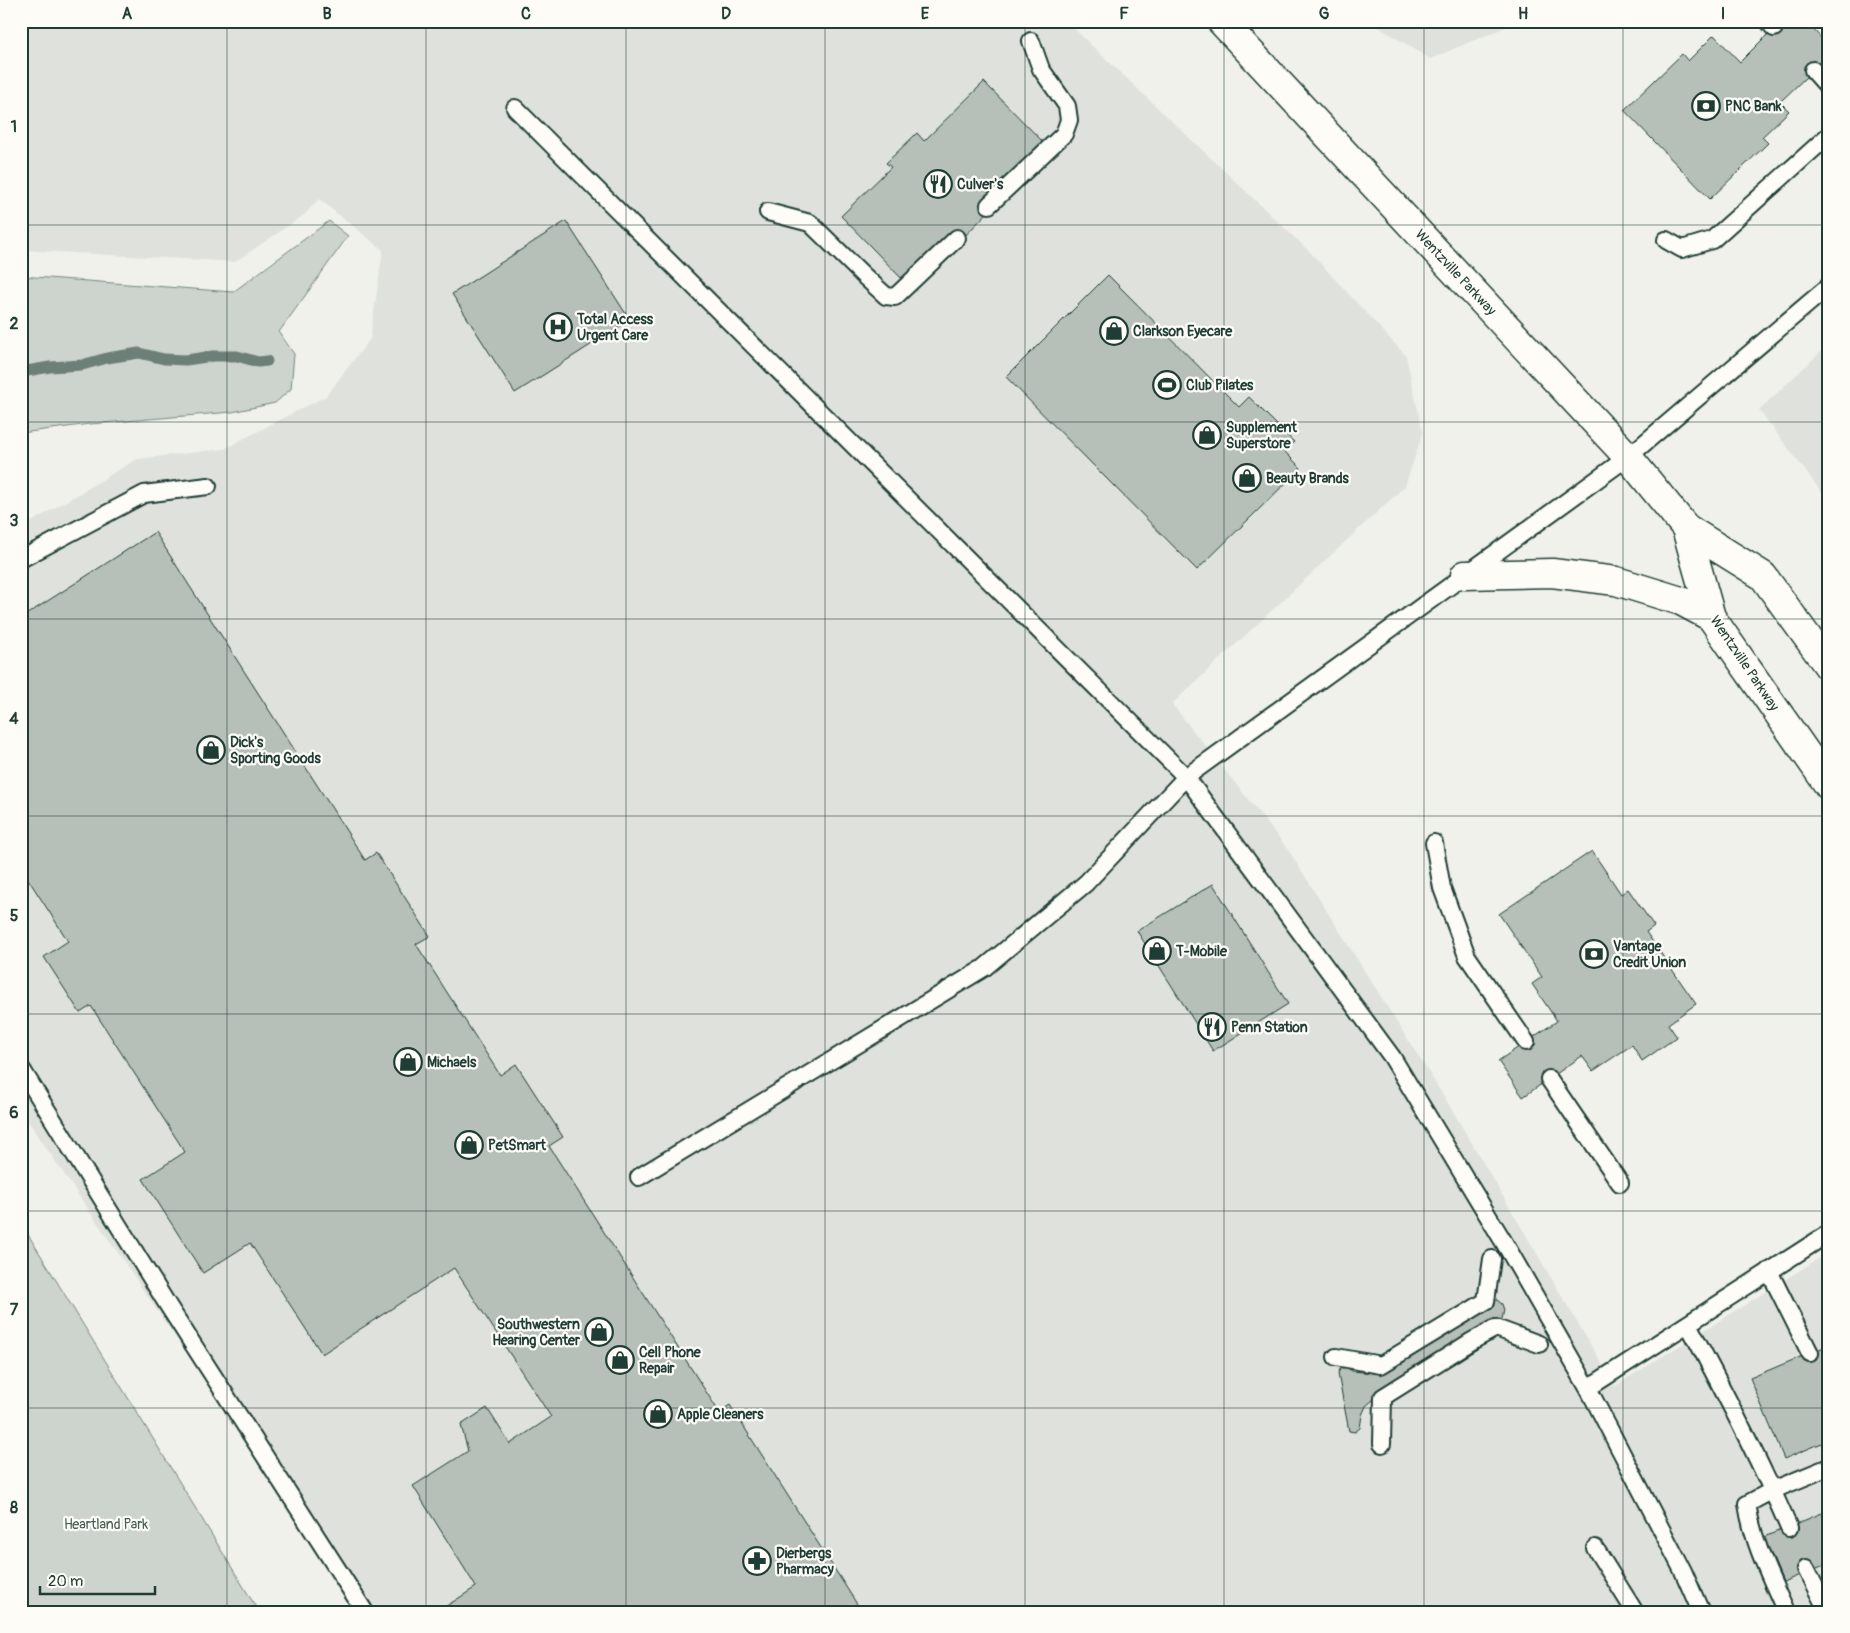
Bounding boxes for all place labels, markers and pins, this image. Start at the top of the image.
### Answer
bank icon: PNC Bank [1691,91,1721,121]
place label: PNC Bank [1725,98,1782,115]
restaurant icon: Culver's [923,169,953,199]
place label: Culver's [957,176,1004,193]
place label: Total Access Urgent Care [576,311,654,344]
hospital icon: Total Access Urgent Care [543,312,573,342]
shop icon: Clarkson Eyecare [1099,316,1129,346]
place label: Clarkson Eyecare [1133,323,1233,340]
sports icon: Club Pilates [1152,370,1182,400]
place label: Club Pilates [1186,377,1254,394]
place label: Supplement Superstore [1226,419,1297,452]
shop icon: Supplement Superstore [1192,420,1222,450]
shop icon: Beauty Brands [1232,463,1262,493]
place label: Beauty Brands [1266,470,1350,487]
place label: Dick's Sporting Goods [230,734,321,767]
shop icon: Dick's Sporting Goods [196,735,226,765]
shop icon: T-Mobile [1142,936,1172,966]
place label: Vantage Credit Union [1613,938,1686,971]
bank icon: Vantage Credit Union [1579,939,1609,969]
place label: T-Mobile [1175,943,1228,960]
restaurant icon: Penn Station [1197,1012,1227,1042]
place label: Penn Station [1231,1019,1308,1036]
shop icon: Michaels [393,1047,423,1077]
place label: Michaels [427,1054,477,1071]
shop icon: PetSmart [454,1130,484,1160]
place label: PetSmart [488,1137,546,1154]
place label: Southwestern Hearing Center [492,1316,581,1349]
shop icon: Southwestern Hearing Center [584,1317,614,1347]
place label: Cell Phone Repair [639,1344,702,1377]
shop icon: Cell Phone Repair [605,1345,635,1375]
shop icon: Apple Cleaners [643,1399,673,1429]
place label: Apple Cleaners [677,1406,764,1423]
place label: Dierbergs Pharmacy [776,1545,834,1578]
pharmacy icon: Dierbergs Pharmacy [742,1546,772,1576]

